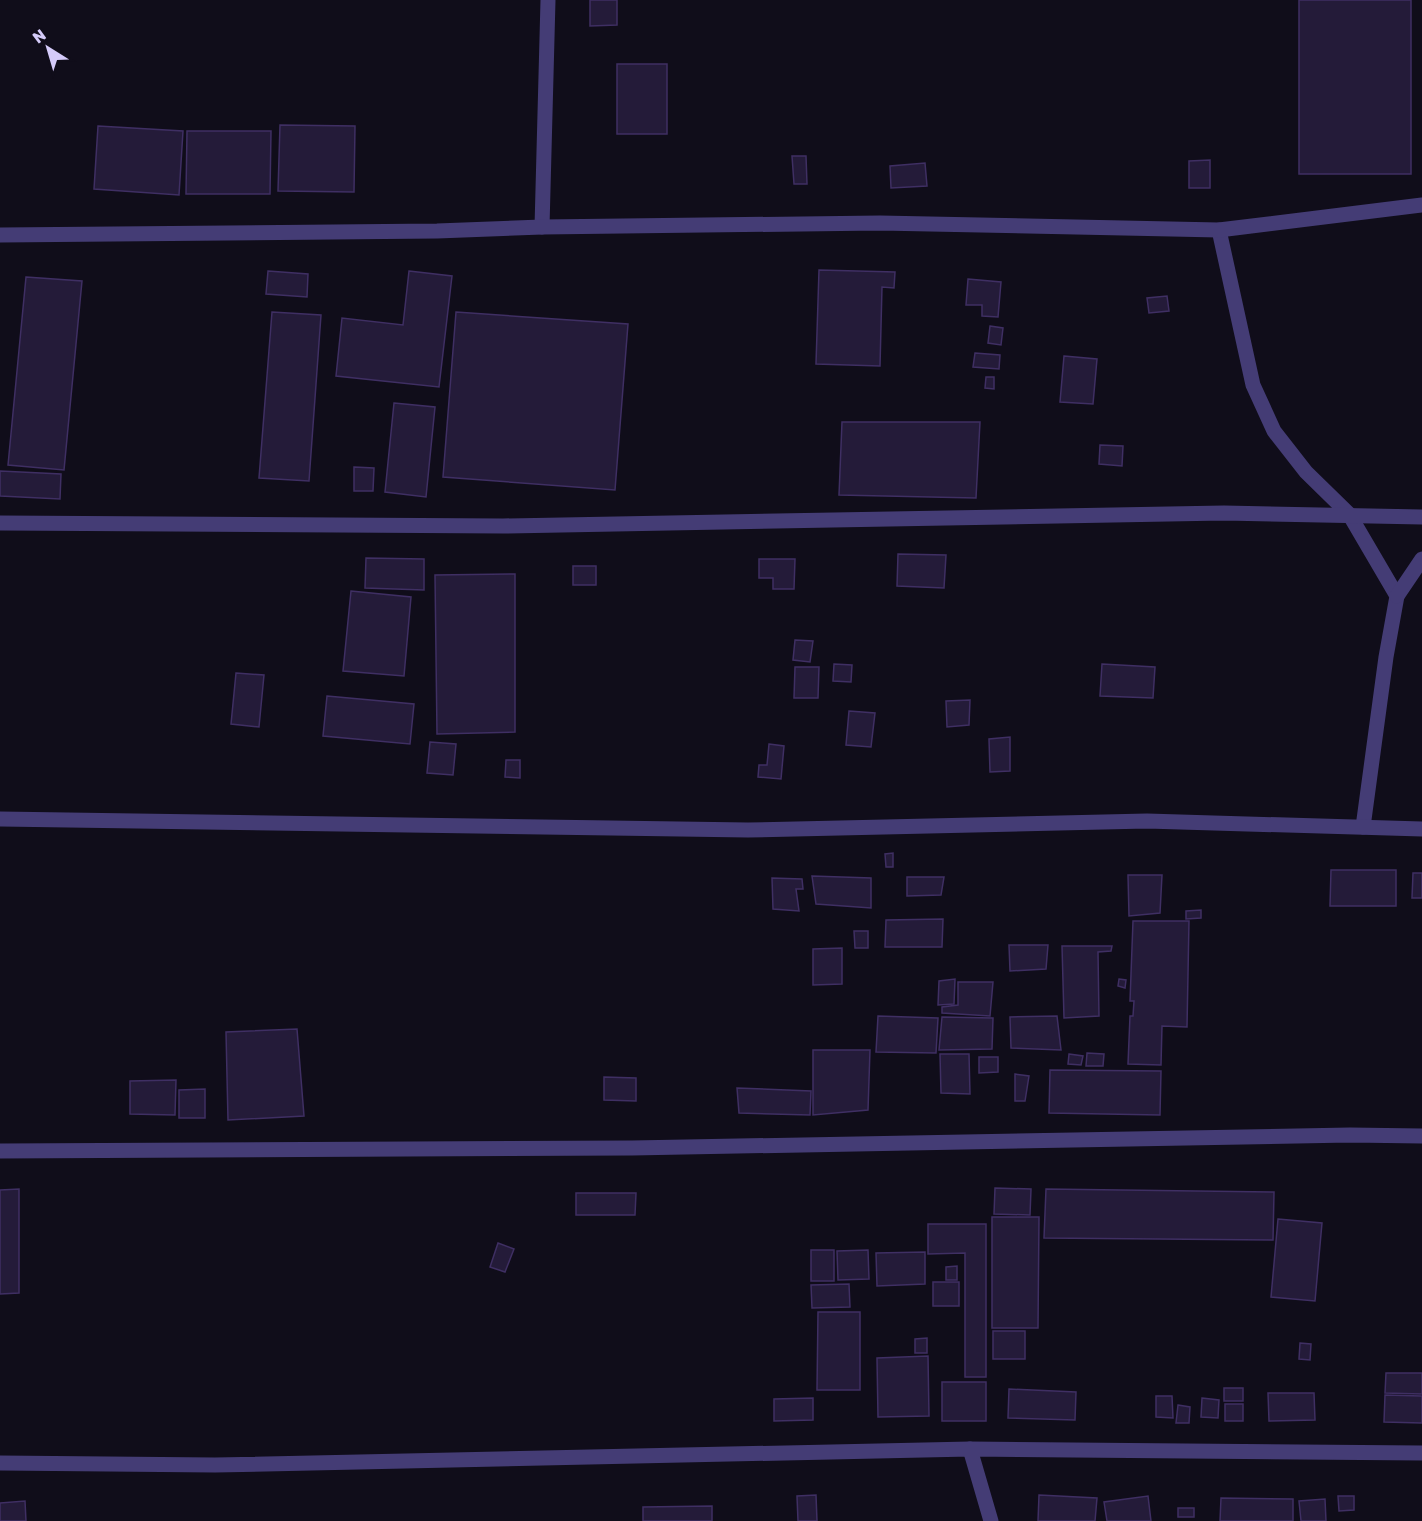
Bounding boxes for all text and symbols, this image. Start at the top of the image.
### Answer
north arrow [18,18,78,78]
text: N [29,25,50,47]

